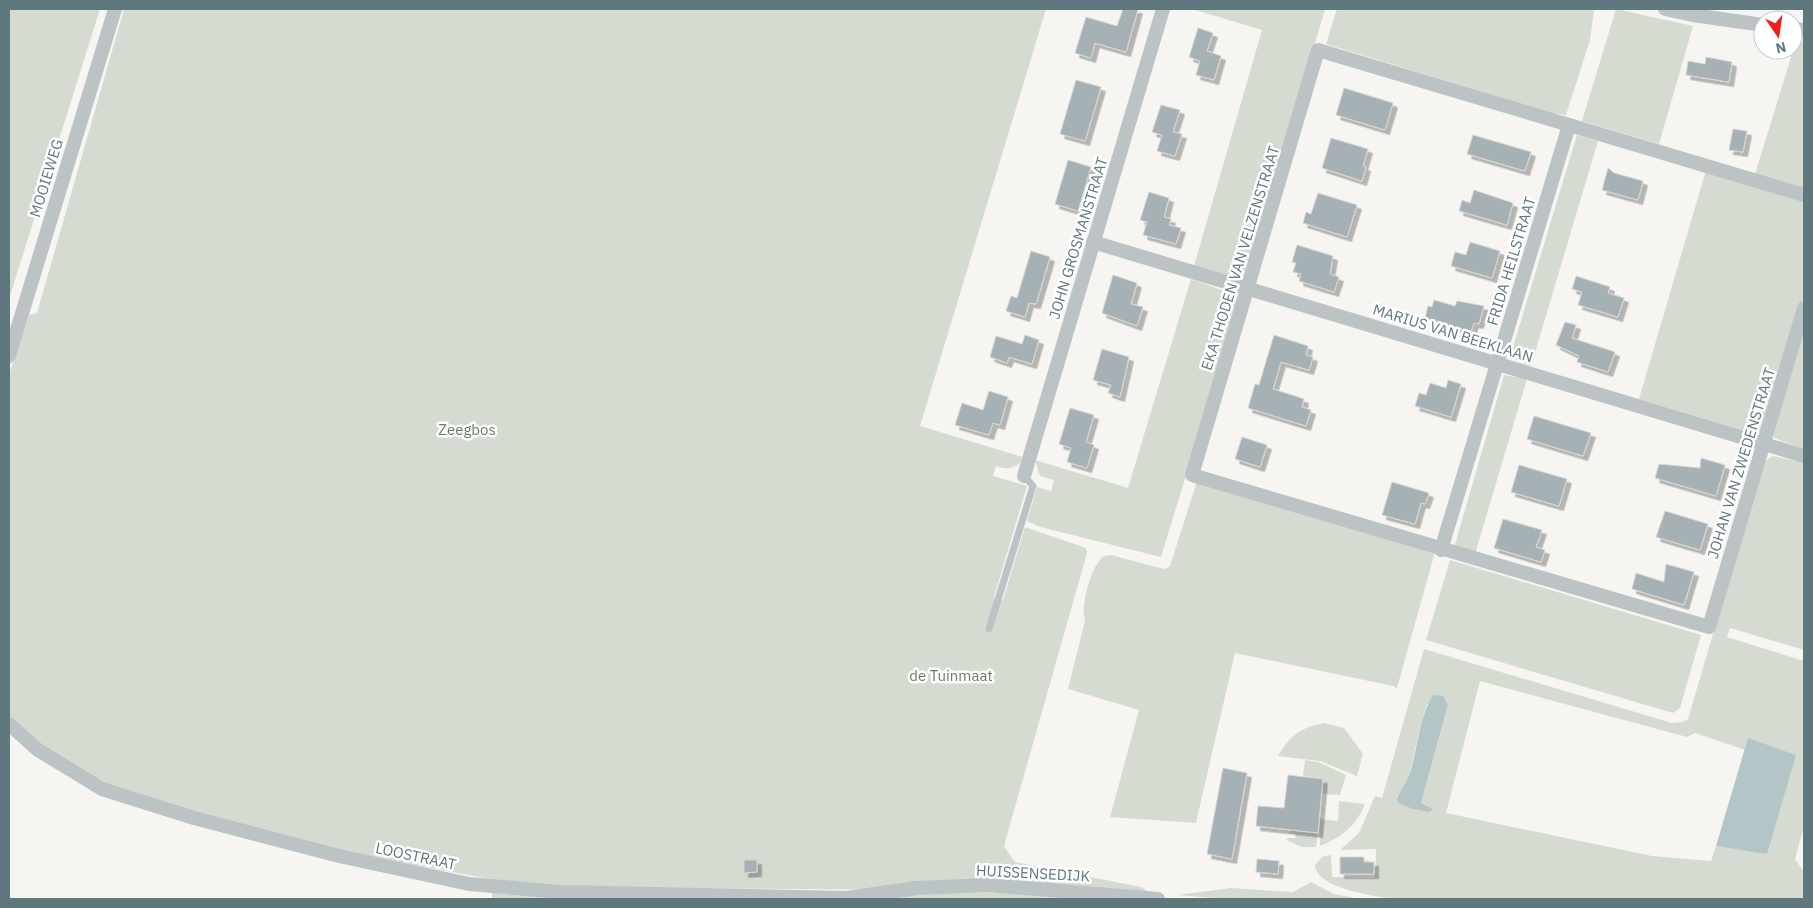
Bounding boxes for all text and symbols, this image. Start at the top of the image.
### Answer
north arrow [1753,10,1803,60]
text: N [1774,38,1788,58]
street label: MOOIEWEG [25,137,67,219]
street label: EKA THODEN VAN VELZENSTRAAT [1197,143,1283,373]
street label: JOHN GROSMANSTRAAT [1044,154,1112,321]
street label: FRIDA HEILSTRAAT [1482,194,1540,328]
street label: MARIUS VAN BEEKLAAN [1370,300,1536,366]
street label: JOHAN VAN ZWEDENSTRAAT [1703,365,1779,561]
park label: Zeegbos [438,420,496,439]
park label: de Tuinmaat [909,666,993,685]
street label: LOOSTRAAT [374,838,459,874]
street label: HUISSENSEDIJK [976,861,1091,885]

